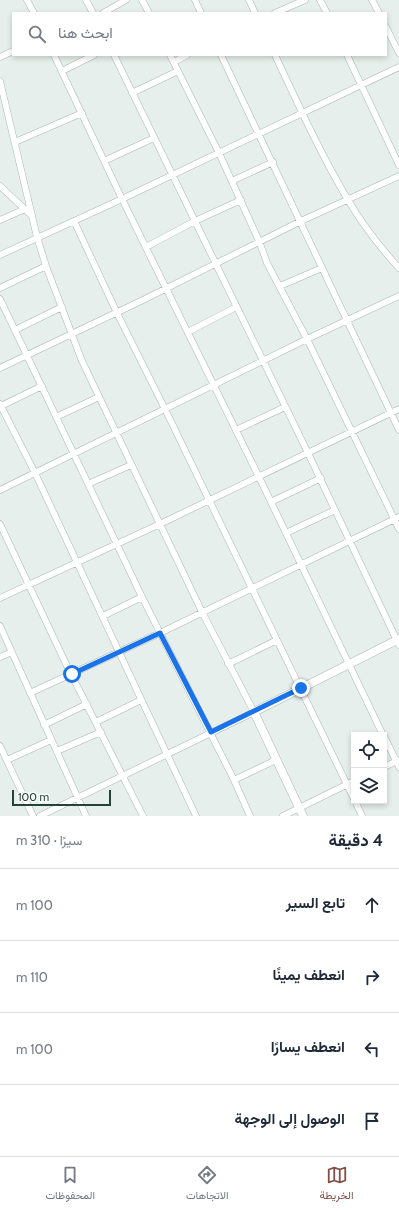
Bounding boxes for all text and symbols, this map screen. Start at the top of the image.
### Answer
search box [12,12,387,56]
icon: search [26,23,48,45]
text: ابحث هنا [58,24,113,42]
route start [63,665,81,683]
route end [292,679,310,697]
map controls [351,732,387,804]
button: locate [351,732,387,768]
button: layers [351,768,387,804]
scale bar [12,788,111,807]
text: 100 m [18,790,49,804]
text: 4 دقيقة [329,830,383,850]
text: سيرًا · 310 m [16,832,82,848]
text: تابع السير [286,894,345,912]
icon: ahead [361,894,383,916]
text: 100 m [16,897,53,913]
text: انعطف يمينًا [272,966,345,984]
icon: right [361,966,383,988]
text: 110 m [16,969,48,985]
text: انعطف يسارًا [271,1038,345,1056]
icon: left [361,1038,383,1060]
text: 100 m [16,1041,53,1057]
text: الوصول إلى الوجهة [235,1110,345,1128]
icon: arrive [361,1110,383,1132]
tab: المحفوظات [45,1164,95,1205]
tab: الاتجاهات [186,1164,229,1205]
tab: الخريطة [320,1164,354,1205]

